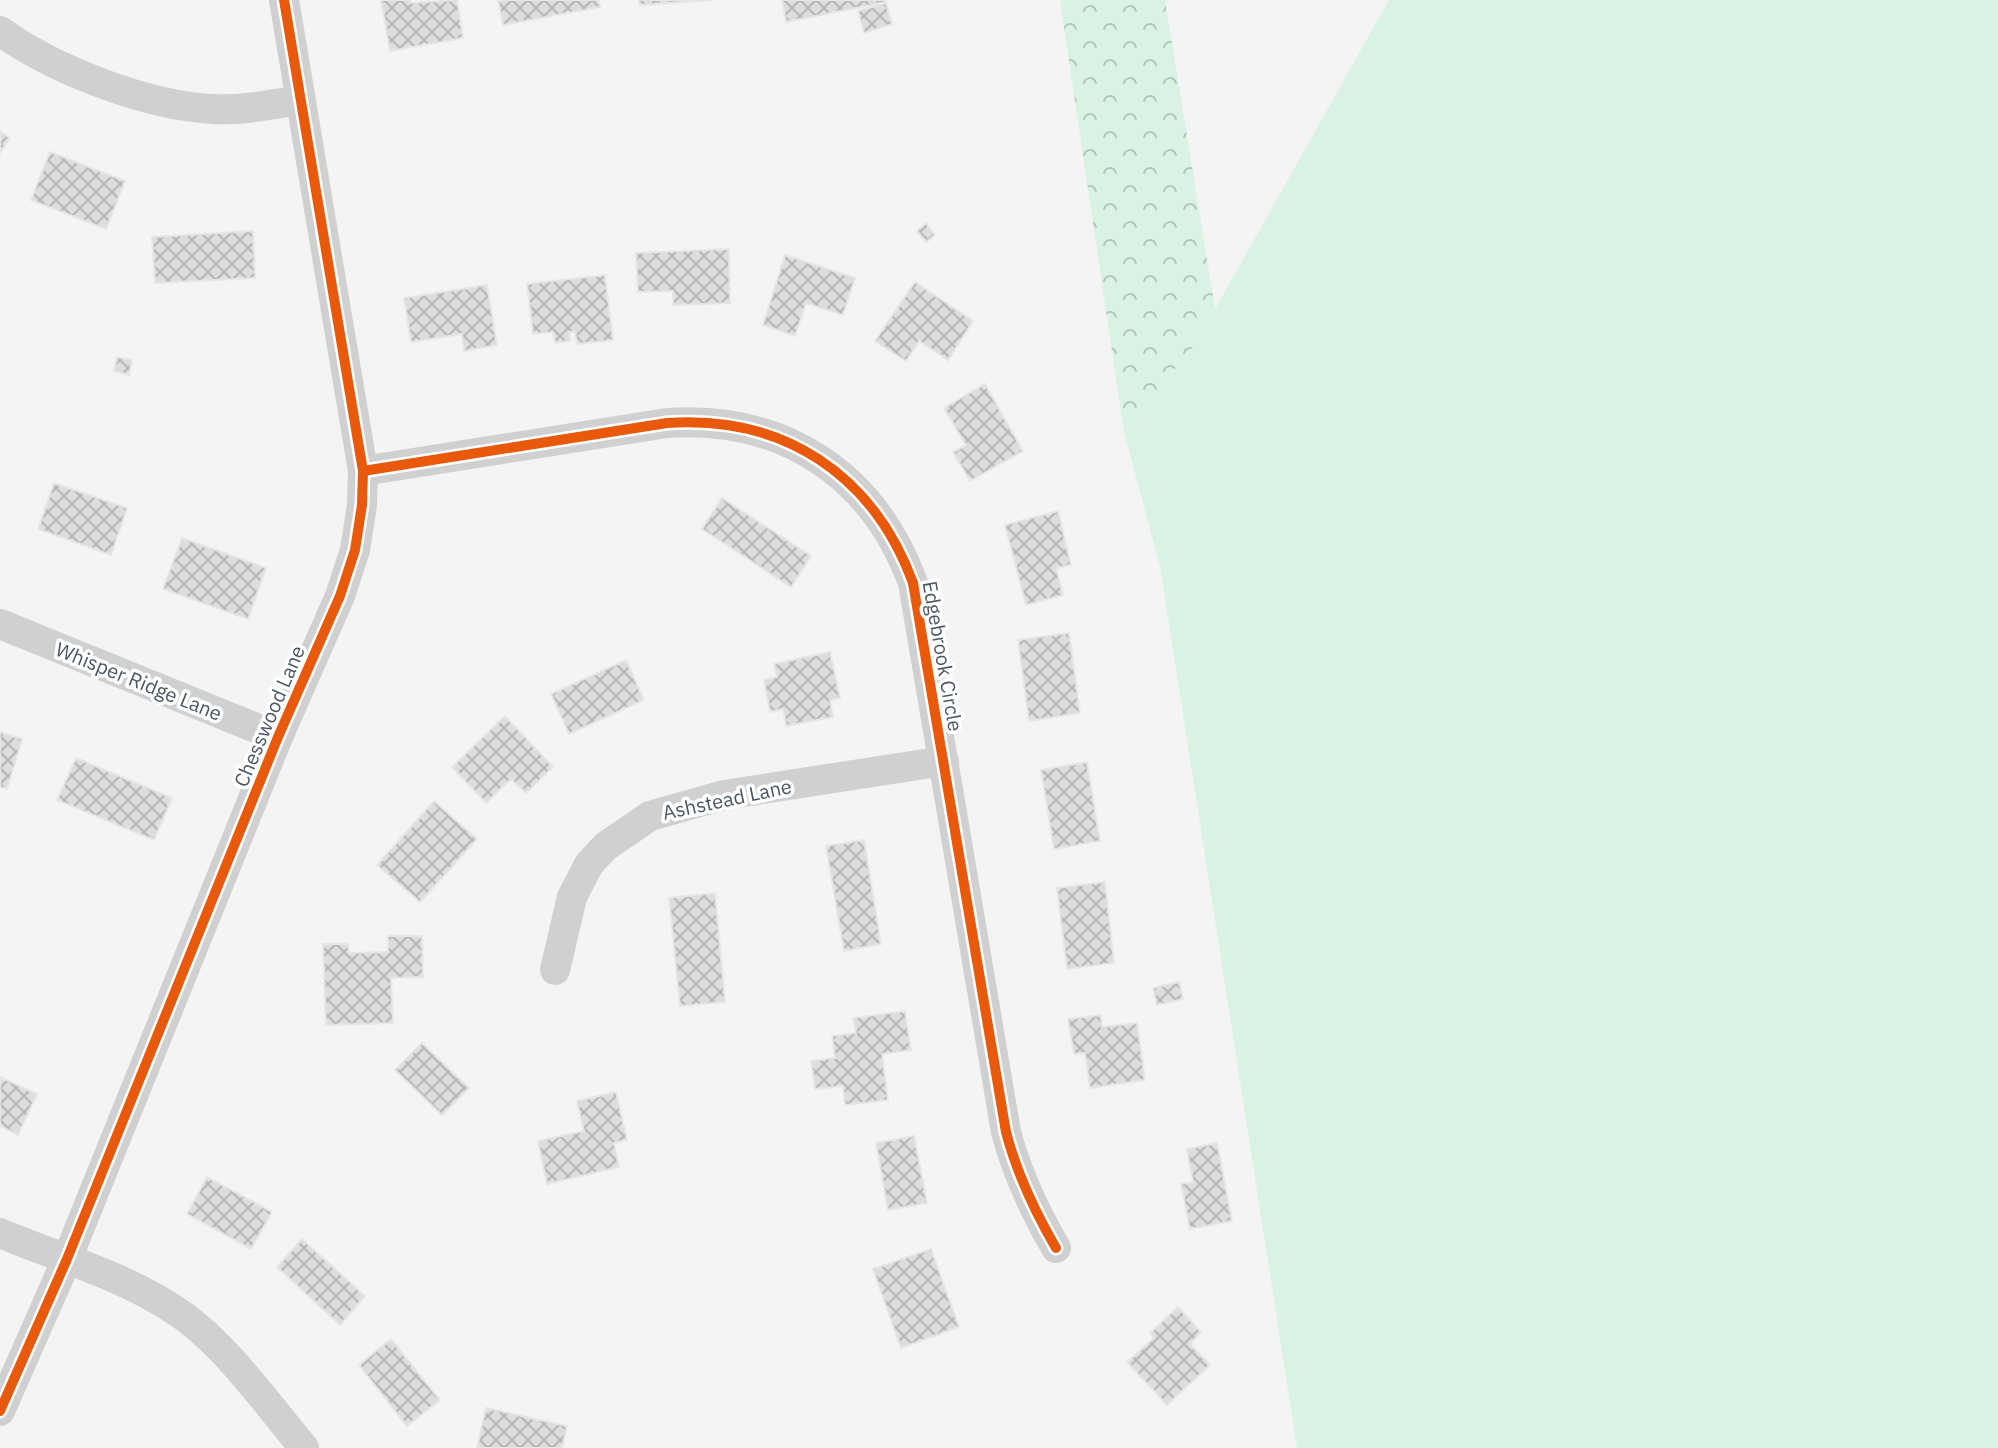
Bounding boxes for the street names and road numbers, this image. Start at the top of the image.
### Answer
street label: Edgebrook Circle [916,579,970,733]
street label: Whisper Ridge Lane [52,635,226,727]
street label: Chesswood Lane [227,641,311,791]
street label: Ashstead Lane [660,772,794,826]

